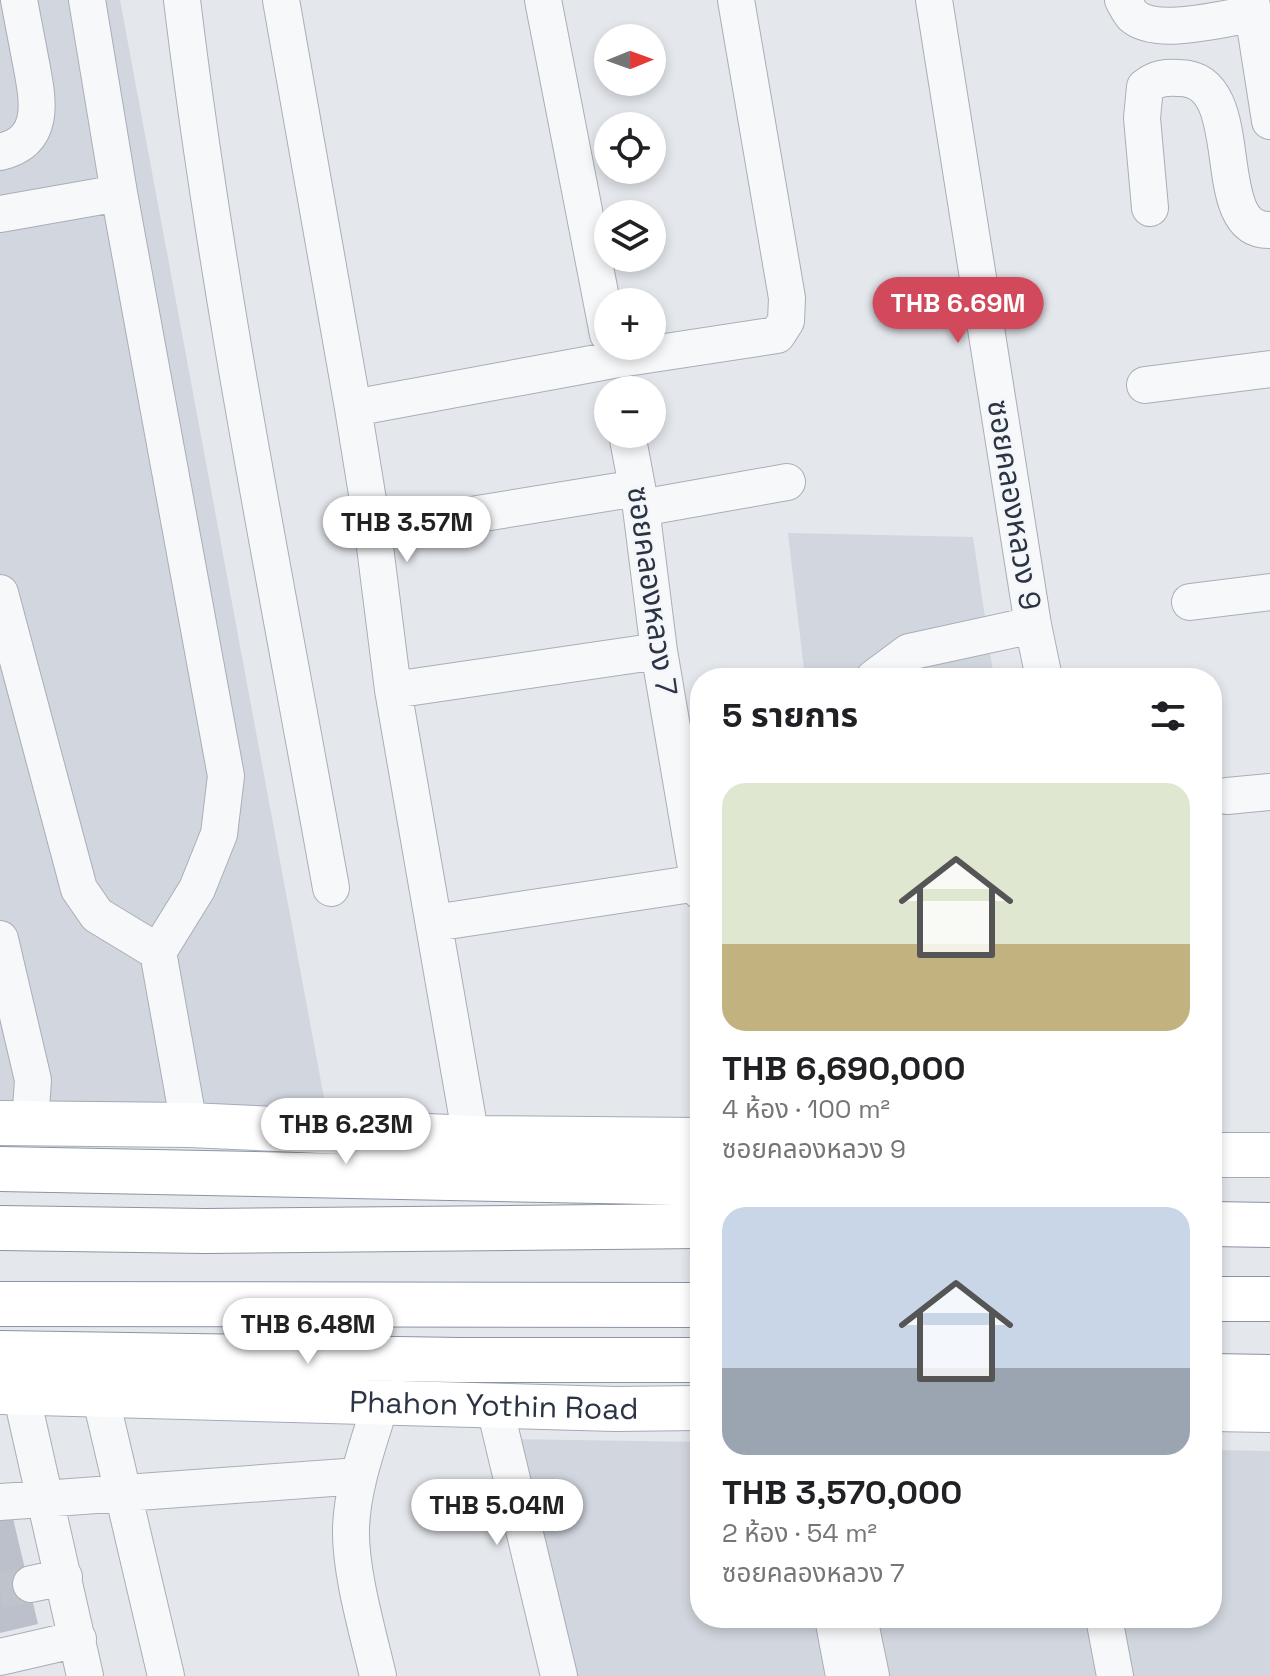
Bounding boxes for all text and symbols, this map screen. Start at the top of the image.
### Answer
north arrow [594,24,666,96]
map controls [594,24,666,448]
button: locate [594,112,666,184]
button: layers [594,200,666,272]
pin: THB 6.69M [866,277,1050,345]
text: THB 6.69M [891,286,1025,320]
button: + [594,288,666,360]
button: − [594,376,666,448]
street label: ซอยคลองหลวง 9 [979,397,1050,613]
street label: ซอยคลองหลวง 7 [619,484,686,698]
pin: THB 3.57M [315,496,499,564]
text: THB 3.57M [341,505,473,539]
text: 5 รายการ [722,694,858,737]
icon: filters [1146,694,1190,738]
icon: home [884,835,1028,979]
text: THB 6,690,000 [722,1047,965,1090]
text: 4 ห้อง · 100 m² [722,1092,890,1126]
pin: THB 6.23M [254,1098,438,1166]
text: THB 6.23M [279,1107,413,1141]
text: ซอยคลองหลวง 9 [722,1132,906,1166]
icon: home [884,1259,1028,1403]
pin: THB 6.48M [216,1298,400,1366]
text: THB 6.48M [240,1307,376,1341]
street label: Phahon Yothin Road [349,1382,639,1428]
text: THB 3,570,000 [722,1471,962,1514]
pin: THB 5.04M [405,1479,589,1547]
text: THB 5.04M [429,1488,565,1522]
text: 2 ห้อง · 54 m² [722,1516,877,1550]
text: ซอยคลองหลวง 7 [722,1556,905,1590]

